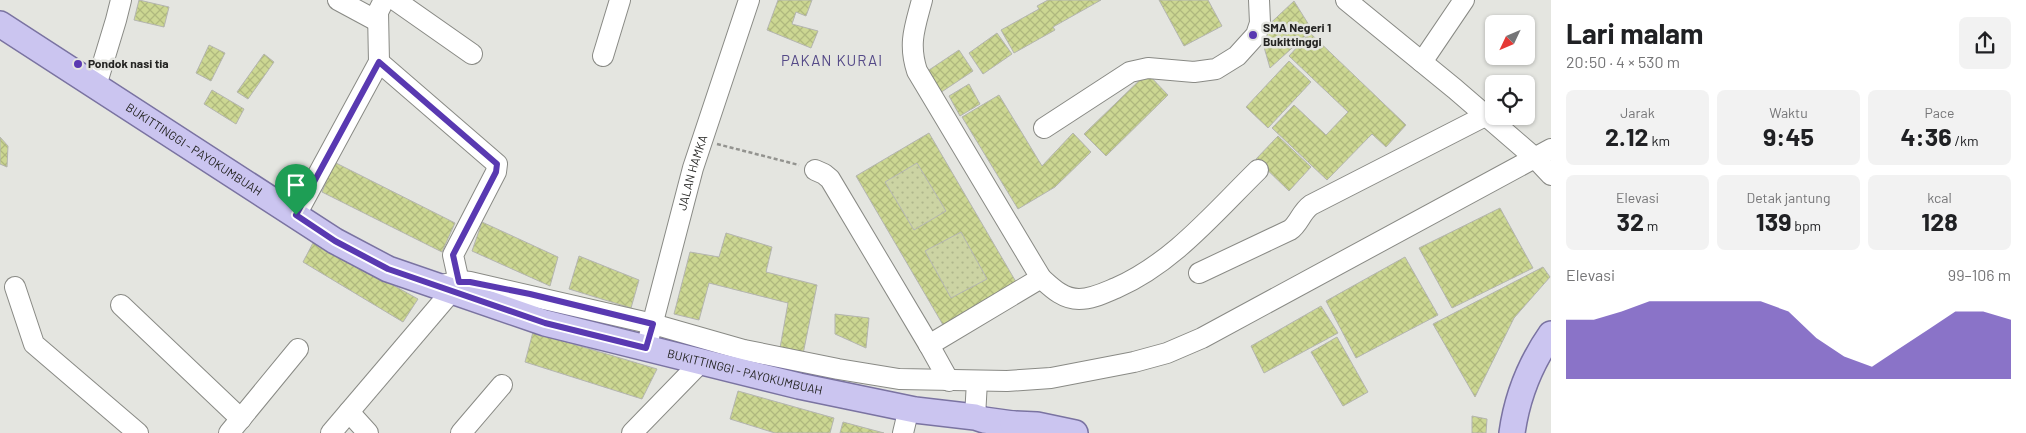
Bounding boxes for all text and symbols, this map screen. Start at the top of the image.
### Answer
north arrow [1485,15,1535,65]
map controls [1485,15,1535,125]
text: Lari malam [1566,16,1703,50]
button: share [1959,17,2011,69]
place label: SMA Negeri 1 Bukittinggi [1263,20,1331,48]
marker: SMA Negeri 1 Bukittinggi [1247,29,1259,41]
district label: PAKAN KURAI [781,51,883,69]
text: 20:50 · 4 × 530 m [1566,52,1680,71]
place label: Pondok nasi tia [88,56,169,70]
marker: Pondok nasi tia [72,58,84,70]
button: locate [1485,75,1535,125]
street label: BUKITTINGGI - PAYOKUMBUAH [124,100,265,198]
text: Jarak [1620,104,1655,121]
text: Waktu [1769,104,1808,121]
text: Pace [1924,104,1955,121]
text: 2.12 [1605,121,1649,151]
text: 9:45 [1763,121,1814,151]
text: 4:36 [1900,121,1952,151]
text: km [1649,132,1670,149]
text: /km [1952,132,1979,149]
street label: JALAN HAMKA [674,133,710,212]
pin [275,164,317,215]
icon: arrive [282,171,310,199]
text: Elevasi [1616,189,1659,206]
text: Detak jantung [1747,189,1830,206]
text: kcal [1927,189,1952,206]
text: 32 [1617,206,1644,236]
text: 139 [1756,206,1791,236]
text: 128 [1921,206,1958,236]
text: m [1644,217,1658,234]
text: bpm [1791,217,1821,234]
text: Elevasi [1566,265,1615,284]
text: 99–106 m [1948,265,2011,284]
street label: BUKITTINGGI - PAYOKUMBUAH [666,346,824,397]

